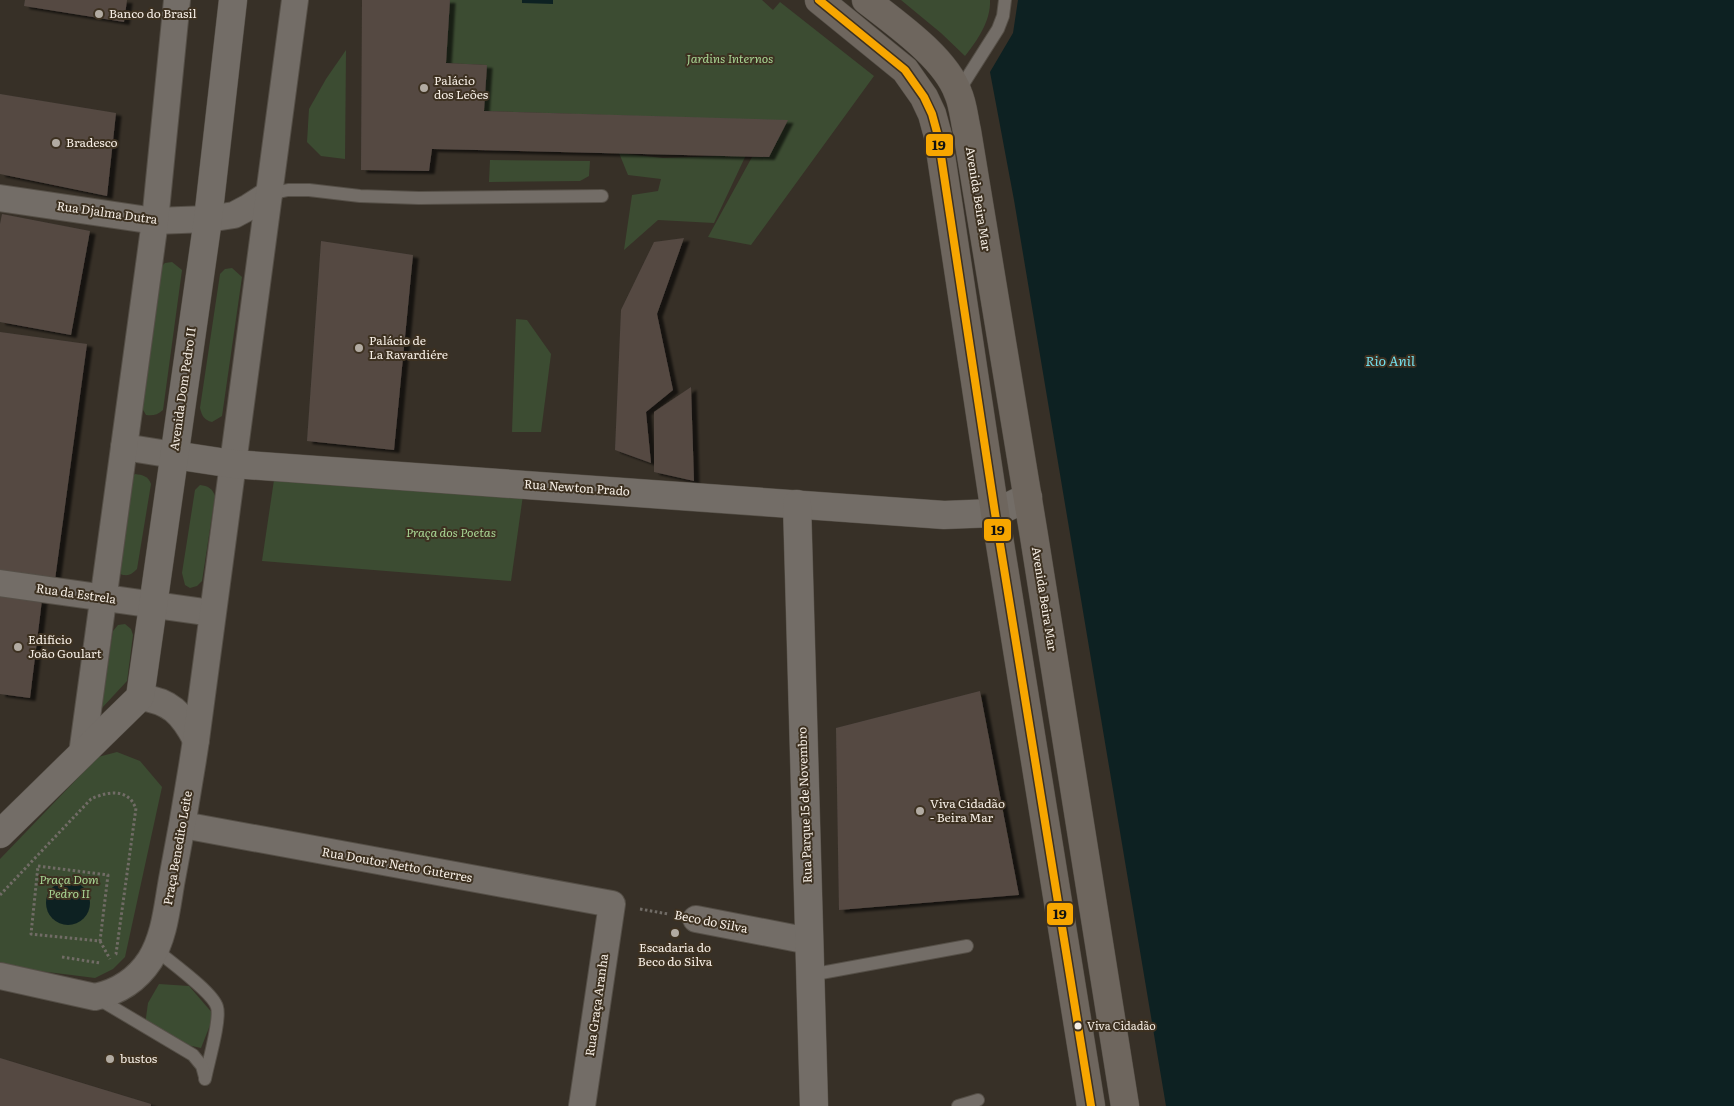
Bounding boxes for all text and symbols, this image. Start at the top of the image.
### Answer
place label: Banco do Brasil [109,4,197,22]
marker: Banco do Brasil [93,8,105,20]
park label: Jardins Internos [687,49,773,67]
place label: Palácio dos Leões [434,71,489,103]
marker: Palácio dos Leões [418,82,430,94]
place label: Bradesco [66,133,118,151]
line badge: 19 [925,133,954,157]
text: 19 [932,134,946,154]
marker: Bradesco [50,137,62,149]
street label: Avenida Beira Mar [962,145,996,253]
street label: Rua Djalma Dutra [56,196,159,228]
street label: Avenida Dom Pedro II [164,326,200,452]
place label: Palácio de La Ravardiére [369,331,448,363]
marker: Palácio de La Ravardiére [353,342,365,354]
water label: Rio Anil [1365,350,1415,370]
street label: Rua Newton Prado [524,474,631,500]
line badge: 19 [983,518,1012,542]
text: 19 [991,519,1005,539]
park label: Praça dos Poetas [406,523,496,541]
street label: Avenida Beira Mar [1028,545,1062,653]
street label: Rua da Estrela [35,578,118,608]
place label: Edifício João Goulart [28,630,102,662]
marker: Edifício João Goulart [12,641,24,653]
street label: Rua Parque 15 de Novembro [792,727,816,884]
street label: Praça Benedito Leite [158,789,196,907]
place label: Viva Cidadão - Beira Mar [930,794,1005,826]
marker: Viva Cidadão - Beira Mar [914,805,926,817]
street label: Rua Doutor Netto Guterres [321,842,474,886]
park label: Praça Dom Pedro II [39,870,99,902]
line badge: 19 [1046,902,1074,926]
text: 19 [1053,903,1067,923]
street label: Beco do Silva [673,905,750,937]
marker: Escadaria do Beco do Silva [669,927,681,939]
place label: Escadaria do Beco do Silva [638,938,713,970]
street label: Rua Graça Aranha [580,952,612,1057]
place label: Viva Cidadão [1087,1017,1156,1033]
marker: Viva Cidadão [1073,1021,1083,1031]
place label: bustos [120,1049,158,1067]
marker: bustos [104,1053,116,1065]

